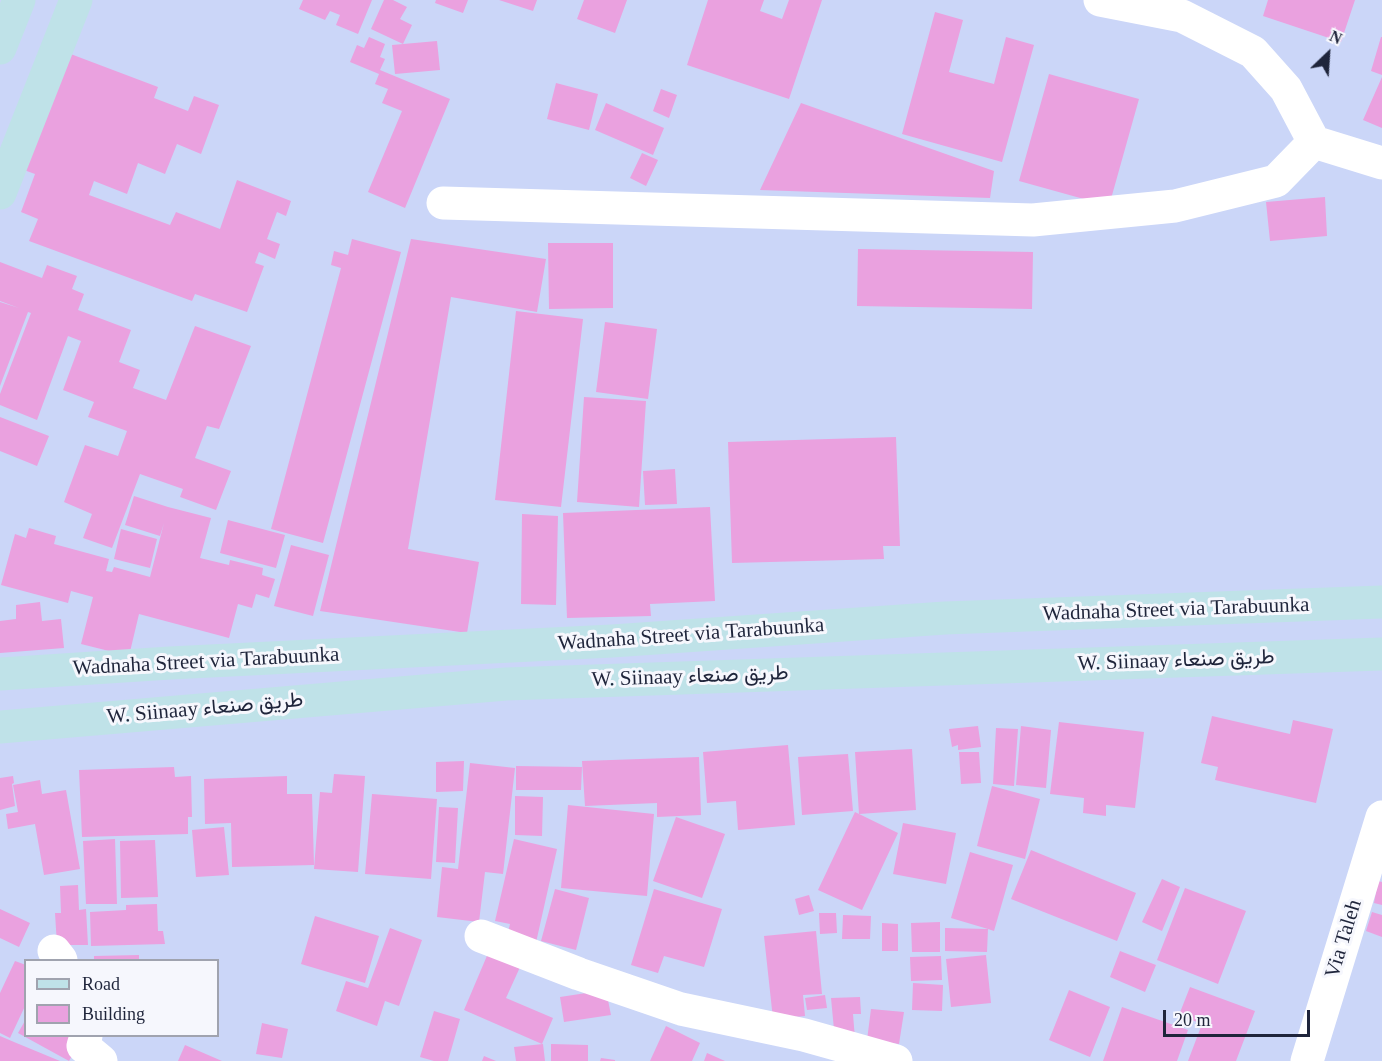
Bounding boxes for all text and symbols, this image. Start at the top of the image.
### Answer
north arrow [1298,24,1358,84]
text: N [1327,27,1345,47]
street label: Wadnaha Street via Tarabuunka [1042,593,1310,627]
street label: Wadnaha Street via Tarabuunka [557,613,825,657]
street label: Wadnaha Street via Tarabuunka [72,642,340,682]
street label: W. Siinaay طريق صنعاء [1077,645,1275,677]
street label: W. Siinaay طريق صنعاء [591,661,789,693]
street label: W. Siinaay طريق صنعاء [106,688,304,730]
street label: Via Taleh [1320,897,1368,981]
legend [24,959,219,1037]
text: Road [82,974,120,994]
scale bar [1166,998,1313,1036]
text: Building [82,1004,145,1024]
text: 20 m [1174,1010,1211,1030]

